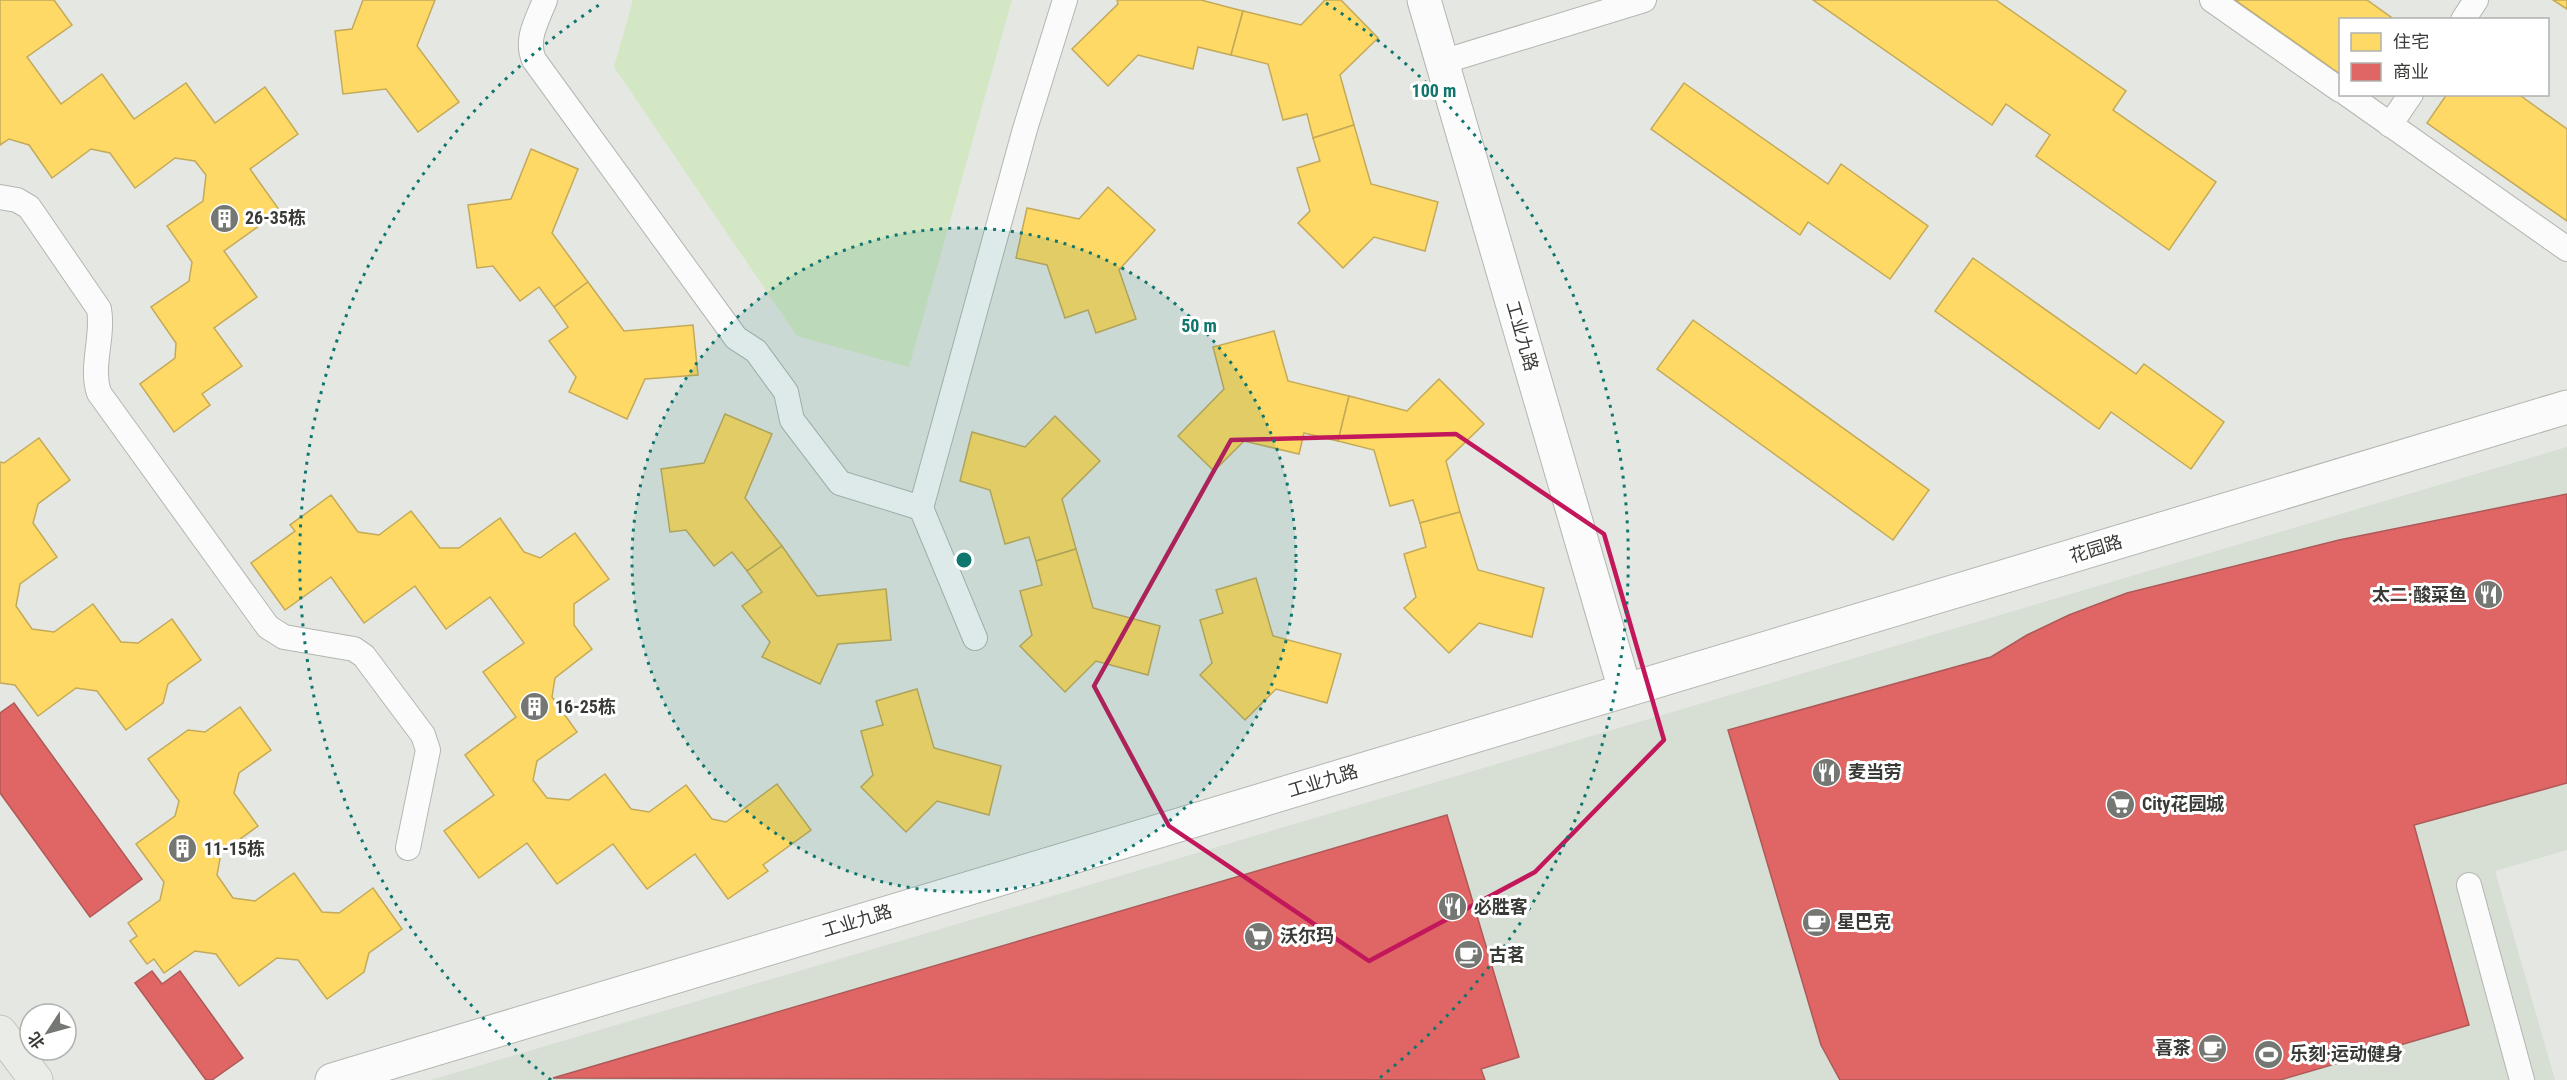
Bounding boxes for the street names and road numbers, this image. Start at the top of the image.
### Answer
street label: 工业九路 [1502,298,1542,373]
street label: 花园路 [2067,531,2125,566]
street label: 工业九路 [1285,760,1360,801]
street label: 工业九路 [819,900,894,941]

